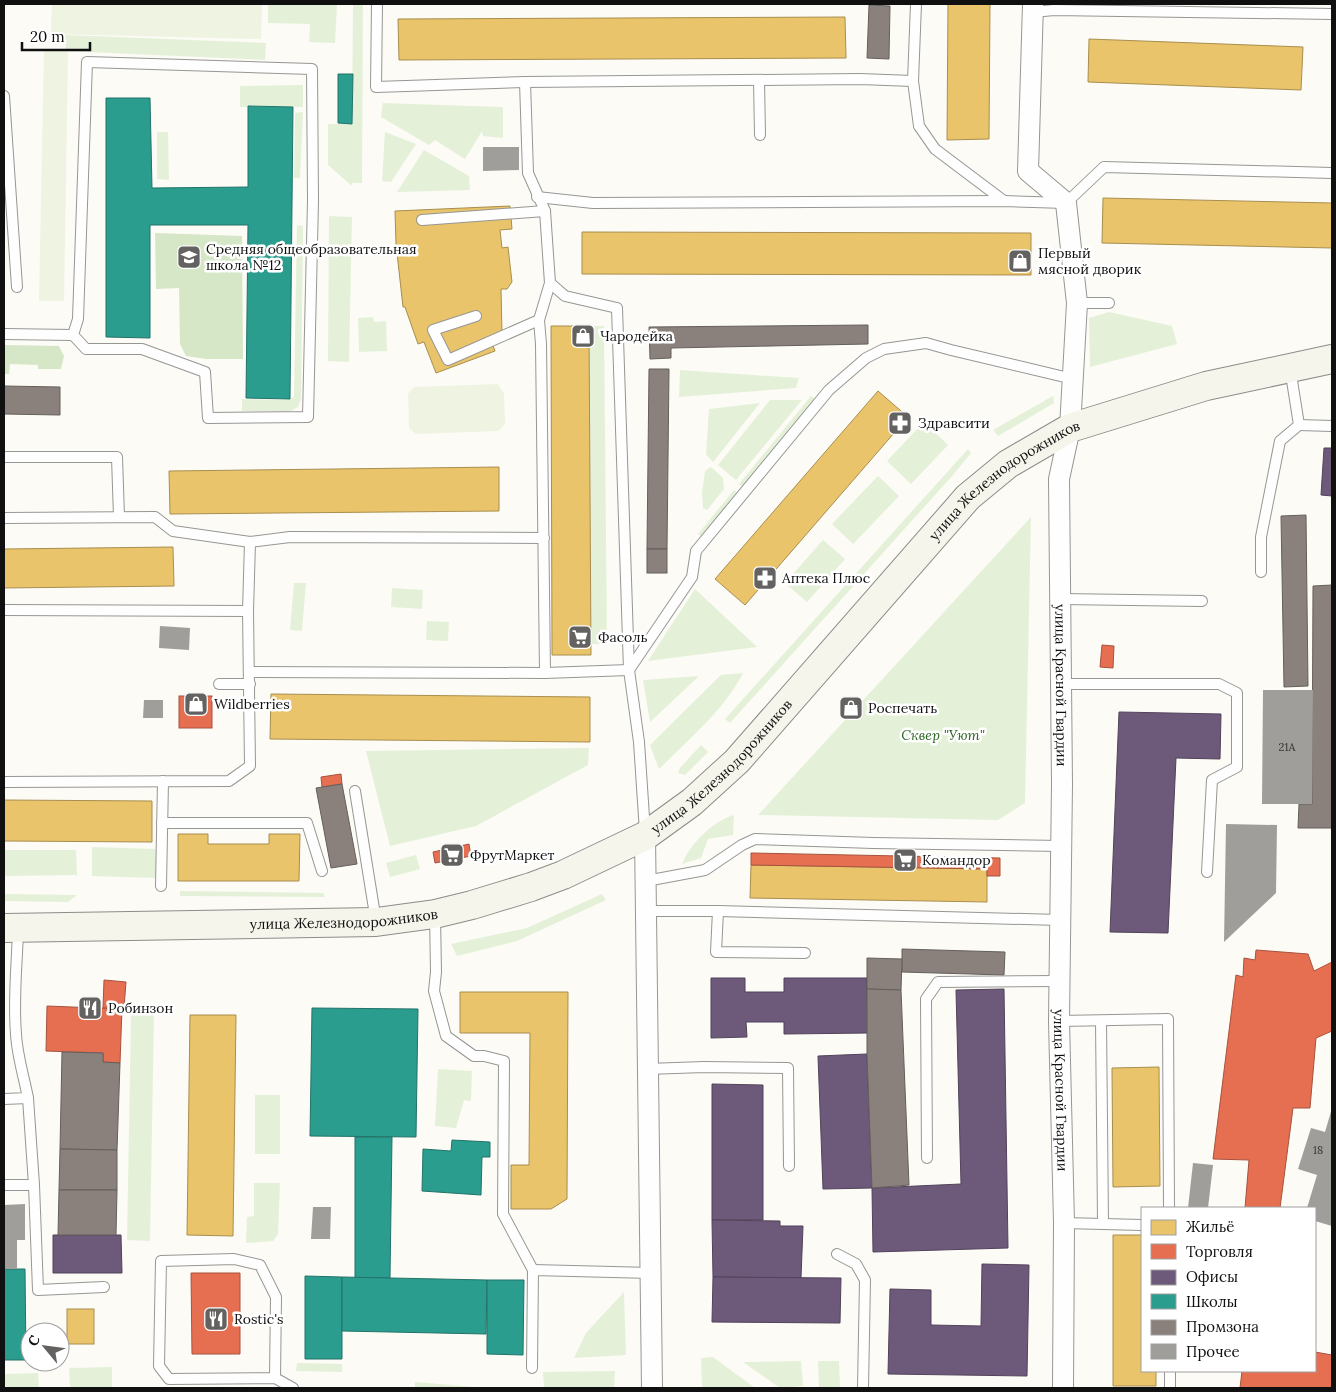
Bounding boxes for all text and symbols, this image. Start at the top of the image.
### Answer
scale bar [22,20,90,52]
text: 20 m [30,27,65,46]
place label: Средняя общеобразовательная школа №12 [206,240,417,274]
school or university icon: Средняя общеобразовательная школа №12 [176,244,202,270]
place label: Первый мясной дворик [1038,244,1142,278]
shop icon: Первый мясной дворик [1007,248,1033,274]
shop icon: Чародейка [570,323,596,349]
place label: Чародейка [600,327,673,345]
pharmacy icon: Здравсити [887,410,913,436]
place label: Здравсити [918,414,990,432]
street label: улица Железнодорожников [925,417,1082,544]
pharmacy icon: Аптека Плюс [752,565,778,591]
place label: Аптека Плюс [781,569,870,587]
street label: улица Красной Гвардии [1051,604,1071,767]
supermarket icon: Фасоль [567,624,593,650]
place label: Фасоль [598,628,648,646]
shop icon: Wildberries [183,691,209,717]
place label: Wildberries [214,695,290,713]
shop icon: Роспечать [838,695,864,721]
street label: улица Железнодорожников [647,696,796,838]
place label: Роспечать [868,699,937,717]
park label: Сквер "Уют" [901,726,985,744]
house number: 21А [1279,740,1297,754]
supermarket icon: ФрутМаркет [439,842,465,868]
place label: ФрутМаркет [470,846,554,864]
supermarket icon: Командор [892,847,918,873]
place label: Командор [922,851,991,869]
street label: улица Железнодорожников [250,905,439,933]
restaurant icon: Робинзон [77,995,103,1021]
place label: Робинзон [108,999,173,1017]
street label: улица Красной Гвардии [1050,1009,1072,1172]
house number: 18 [1313,1143,1323,1157]
legend [1141,1207,1316,1372]
text: Жильё [1186,1217,1234,1236]
text: Торговля [1186,1242,1253,1261]
text: Офисы [1186,1267,1238,1286]
text: Школы [1186,1292,1238,1311]
restaurant icon: Rostic's [203,1306,229,1332]
place label: Rostic's [234,1310,284,1328]
text: Промзона [1186,1317,1259,1336]
north arrow [20,1322,70,1372]
text: С [23,1332,44,1349]
text: Прочее [1186,1342,1240,1361]

